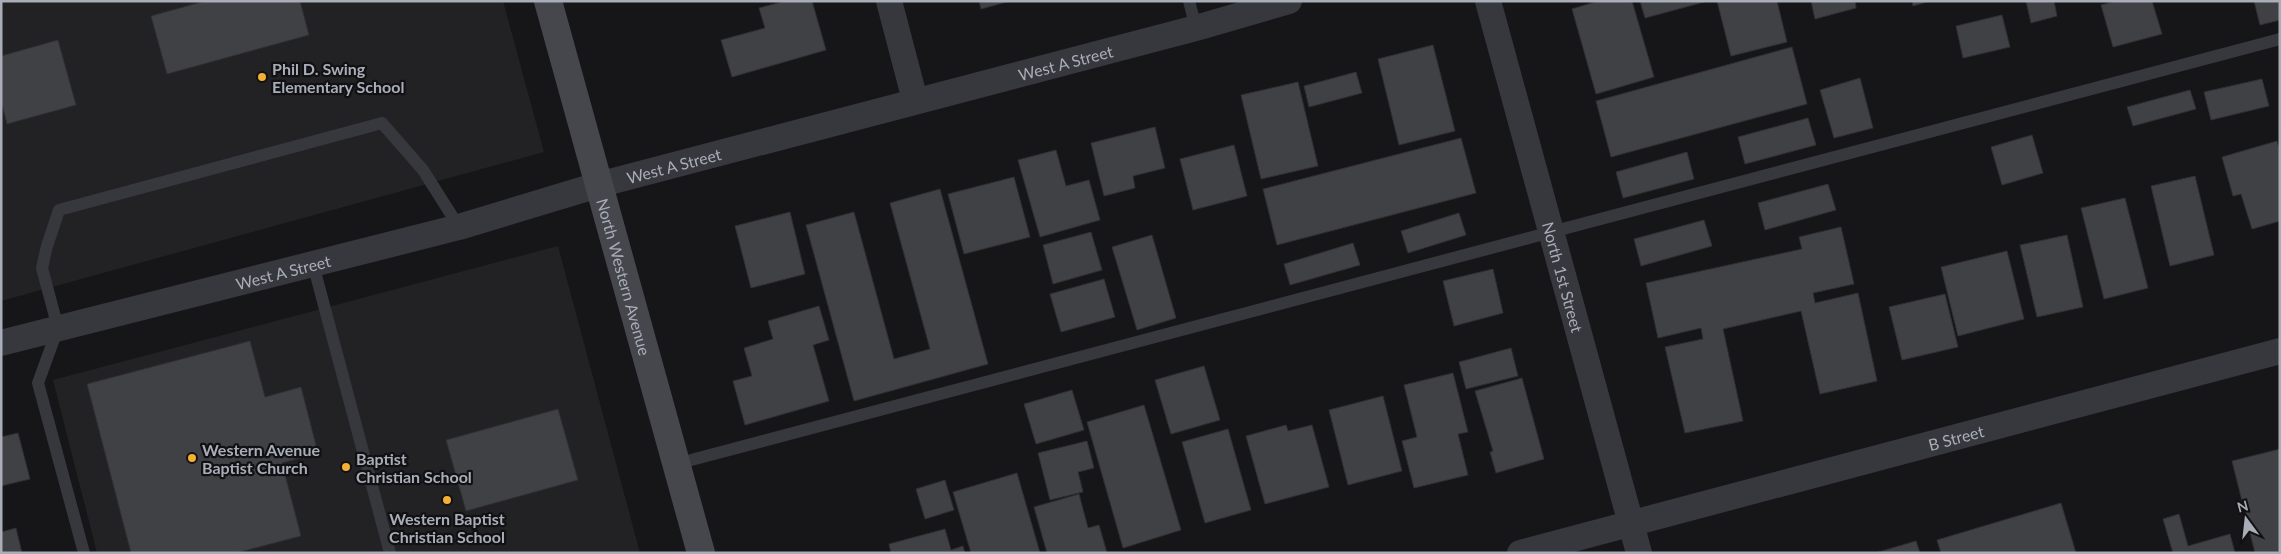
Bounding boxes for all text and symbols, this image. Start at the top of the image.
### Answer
street label: West A Street [1016,41,1115,84]
place label: Phil D. Swing Elementary School [272,59,404,96]
marker: Phil D. Swing Elementary School [256,71,268,83]
street label: West A Street [624,144,723,187]
street label: North Western Avenue [594,196,655,357]
street label: North 1st Street [1539,219,1588,335]
street label: West A Street [234,250,333,293]
street label: B Street [1926,421,1986,454]
place label: Western Avenue Baptist Church [202,440,320,477]
place label: Baptist Christian School [356,449,472,486]
marker: Western Avenue Baptist Church [186,452,198,464]
marker: Baptist Christian School [340,461,352,473]
marker: Western Baptist Christian School [441,494,453,506]
north arrow [2221,494,2271,544]
text: N [2235,496,2250,516]
place label: Western Baptist Christian School [389,509,505,546]

